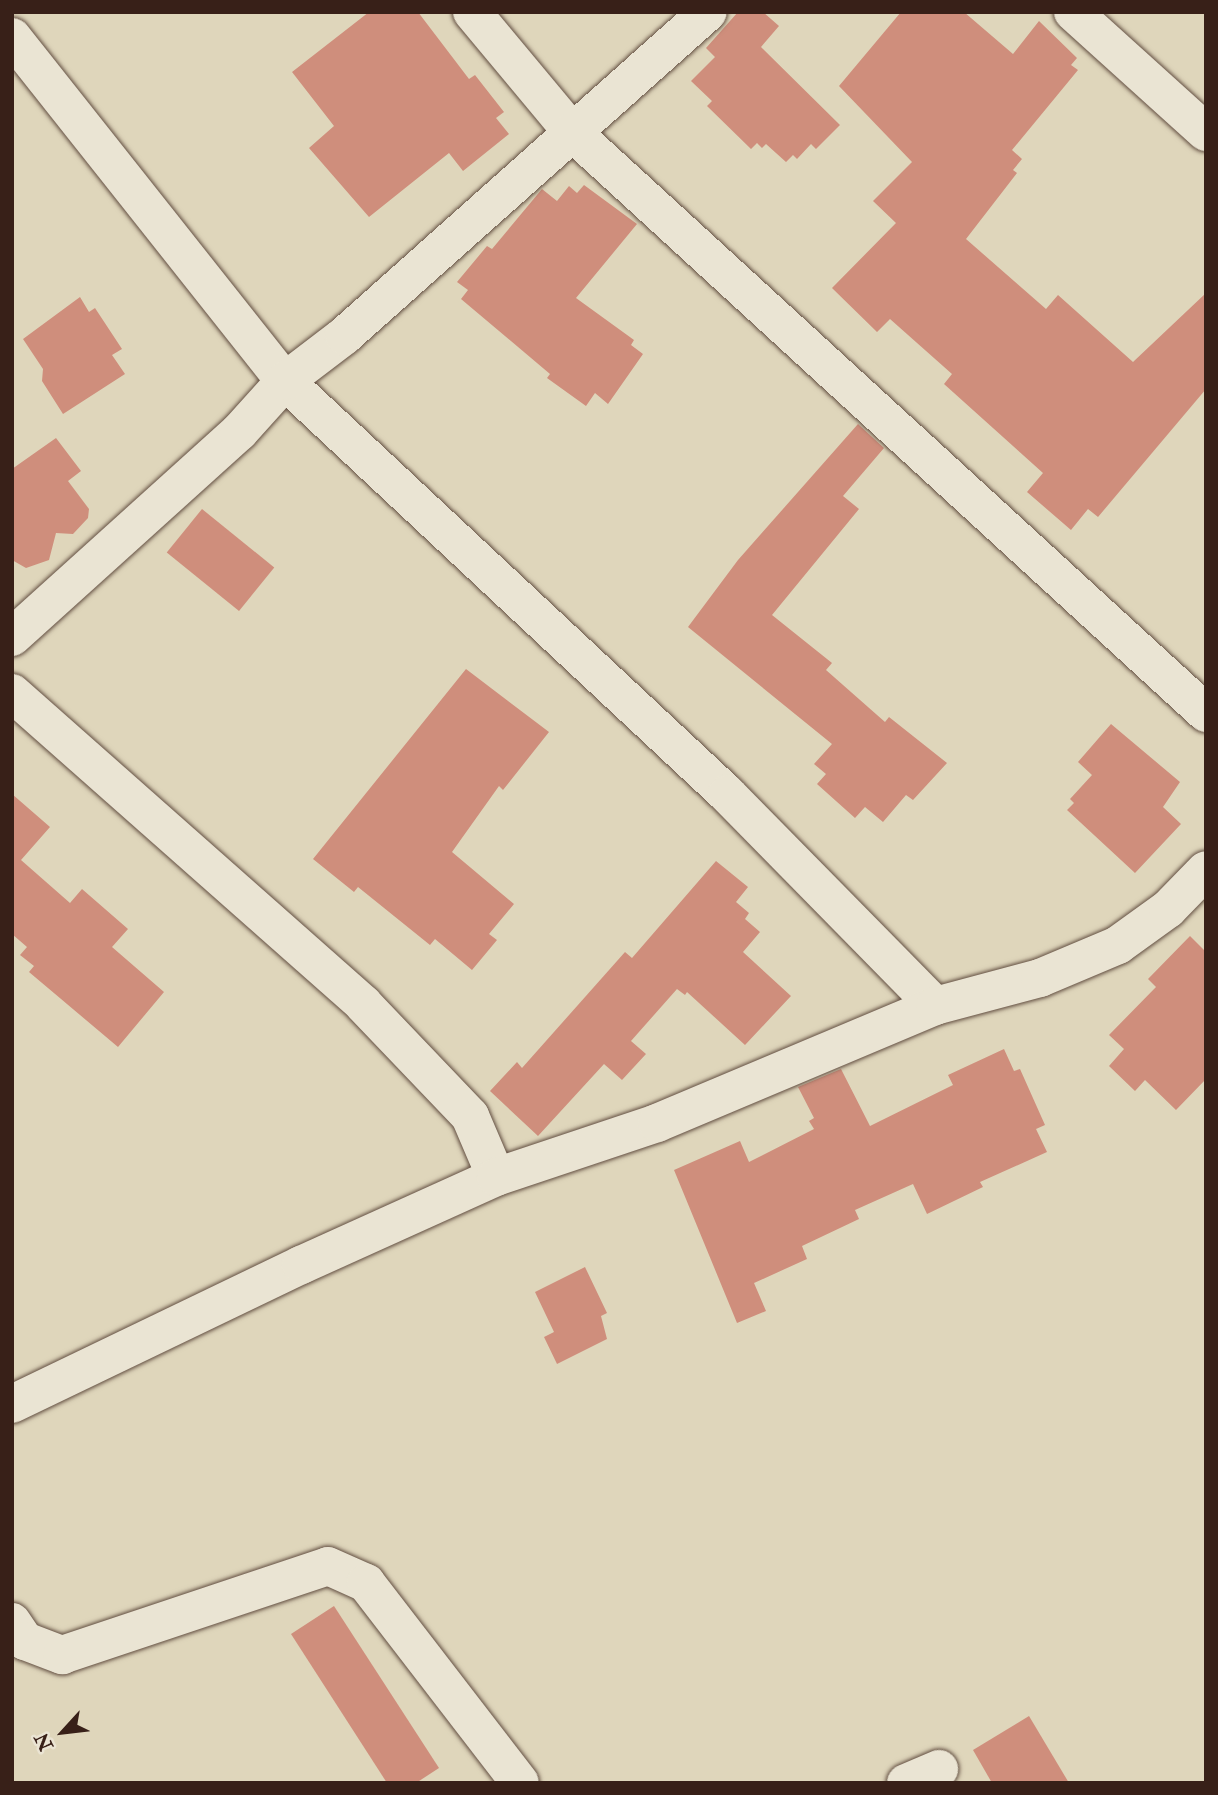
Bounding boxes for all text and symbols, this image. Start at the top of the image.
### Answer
north arrow [28,1697,98,1767]
text: N [30,1729,59,1755]

